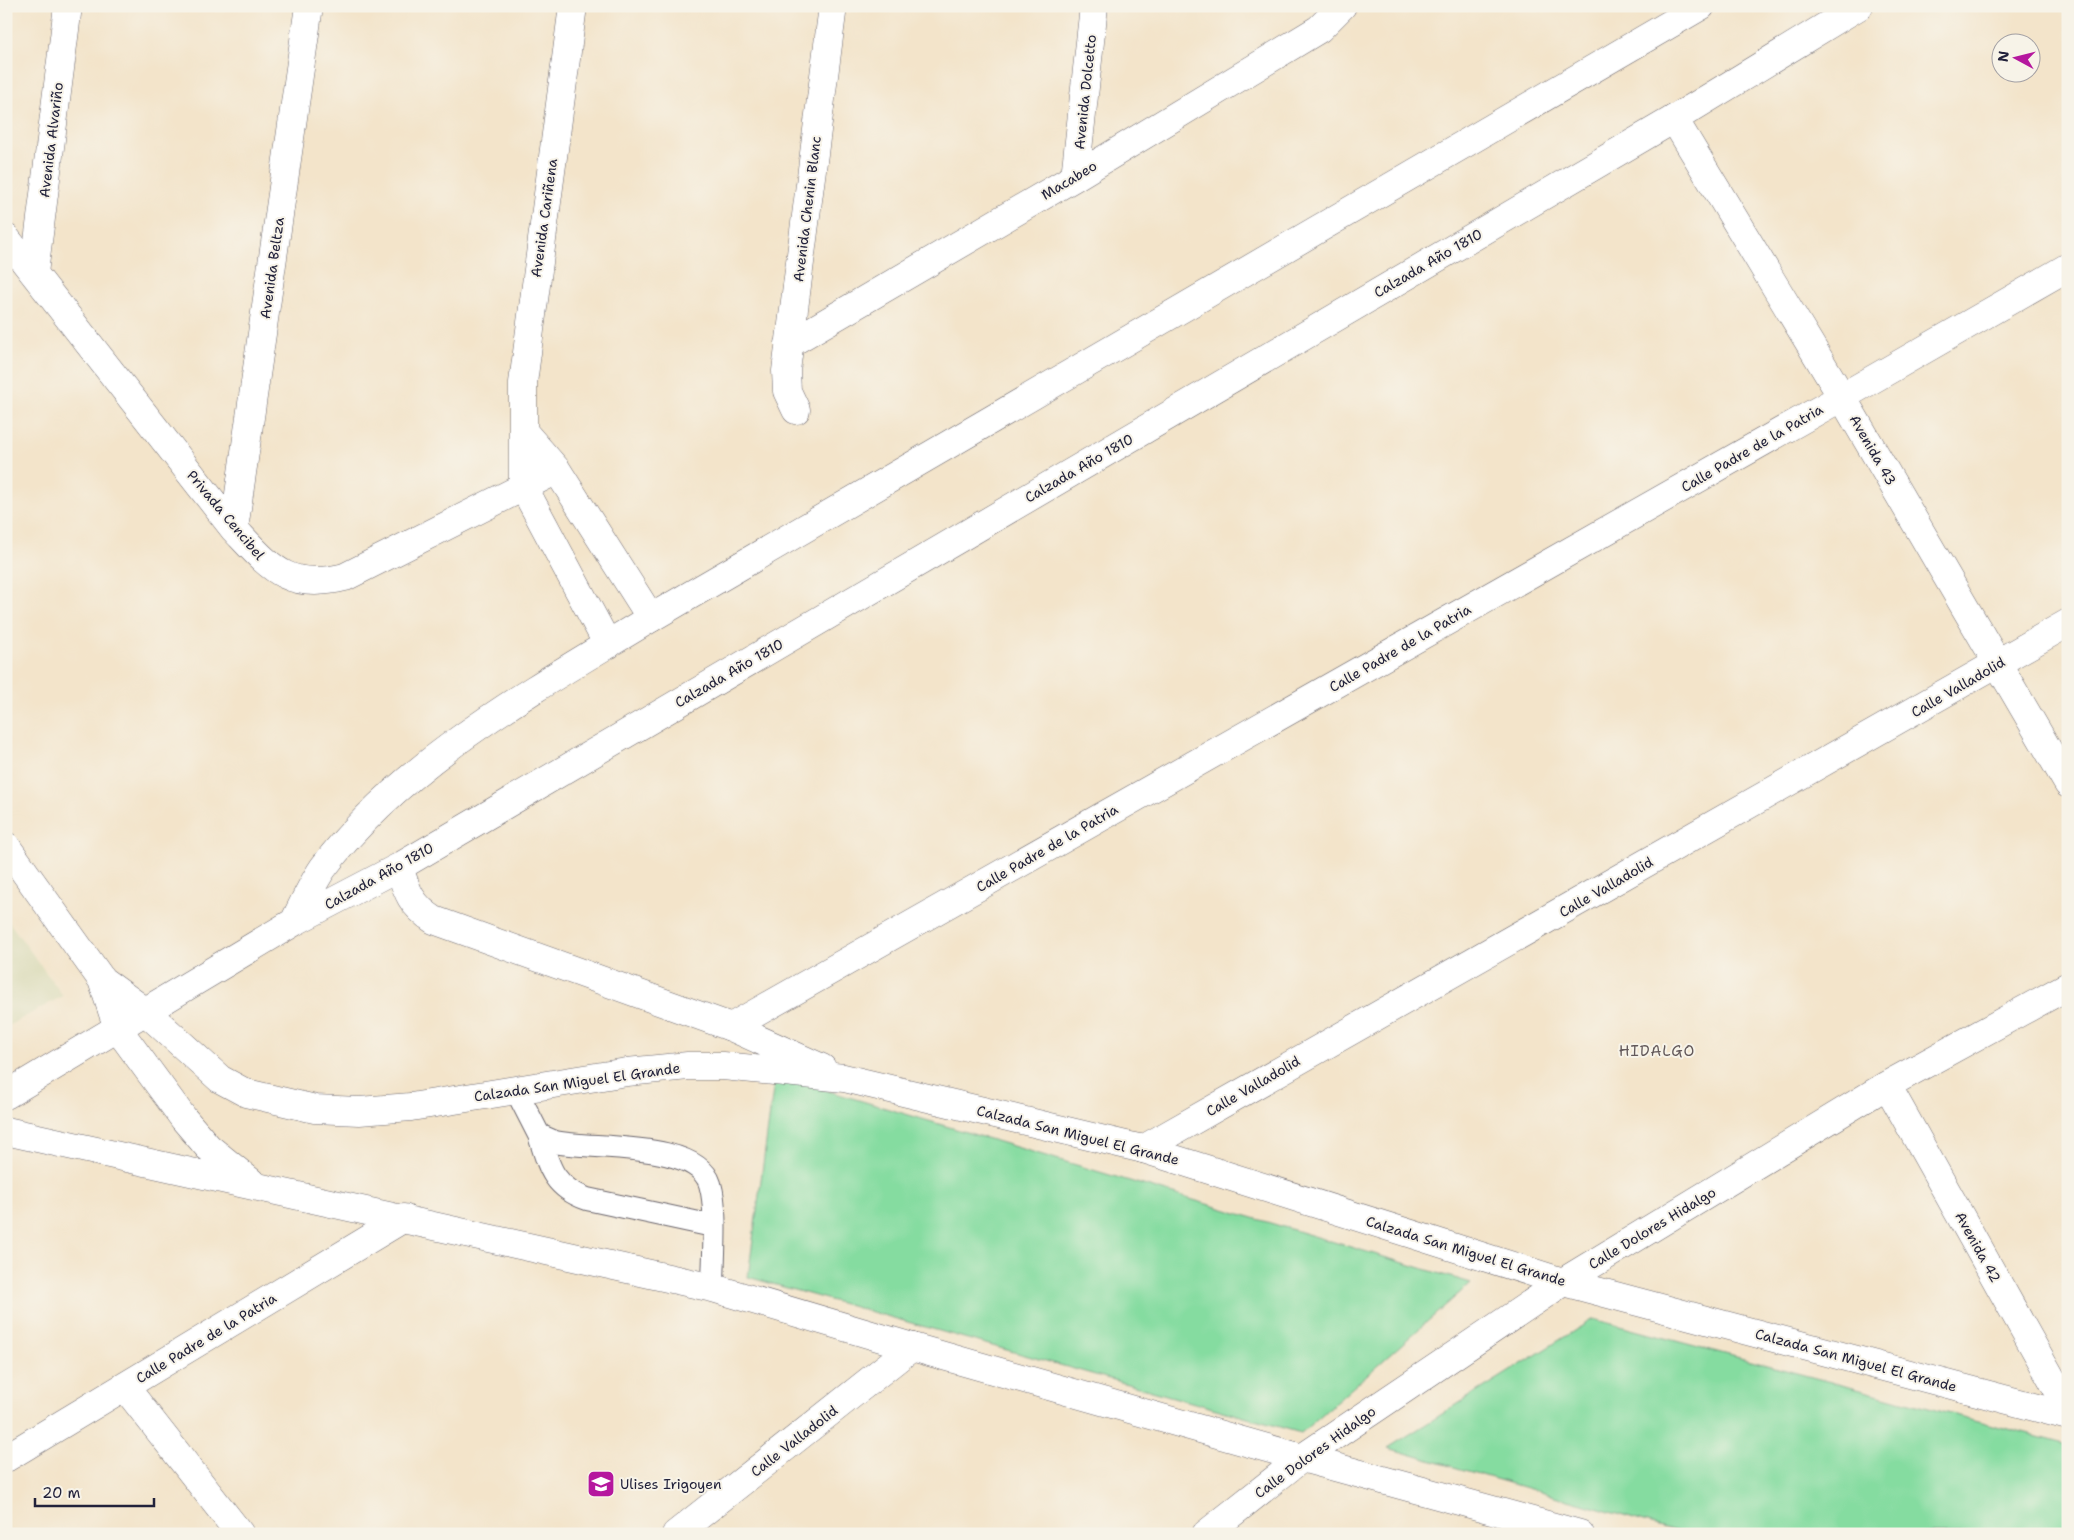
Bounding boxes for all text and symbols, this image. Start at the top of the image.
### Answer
north arrow [1992,32,2042,82]
street label: Avenida Dolcetto [1070,33,1100,151]
text: N [1993,50,2013,63]
street label: Avenida Alvariño [35,81,67,199]
street label: Avenida Chenin Blanc [789,135,825,283]
street label: Macabeo [1038,156,1100,204]
street label: Avenida Cariñena [527,157,561,279]
street label: Avenida Beltza [256,216,288,320]
street label: Calzada Año 1810 [1371,225,1485,301]
street label: Calle Padre de la Patria [1678,400,1826,496]
street label: Avenida 43 [1846,412,1900,488]
street label: Calzada Año 1810 [1022,430,1136,506]
street label: Privada Cencibel [183,467,269,564]
street label: Calle Padre de la Patria [1326,600,1474,696]
street label: Calzada Año 1810 [672,635,786,711]
street label: Calle Valladolid [1908,653,2008,721]
street label: Calle Padre de la Patria [973,800,1121,896]
street label: Calzada Año 1810 [321,838,437,914]
street label: Calle Valladolid [1556,853,1656,921]
district label: HIDALGO [1619,1041,1695,1061]
street label: Calle Valladolid [1203,1052,1303,1120]
street label: Calzada San Miguel El Grande [473,1059,681,1105]
street label: Calzada San Miguel El Grande [975,1101,1181,1169]
street label: Calle Dolores Hidalgo [1585,1183,1719,1273]
street label: Avenida 42 [1951,1208,2005,1286]
street label: Calzada San Miguel El Grande [1364,1212,1568,1290]
street label: Calle Padre de la Patria [132,1289,280,1387]
street label: Calzada San Miguel El Grande [1753,1324,1959,1396]
street label: Calle Valladolid [747,1401,841,1481]
street label: Calle Dolores Hidalgo [1251,1402,1379,1502]
school or university icon: Ulises Irigoyen [586,1469,616,1499]
scale bar [35,1475,154,1507]
place label: Ulises Irigoyen [620,1475,722,1493]
text: 20 m [42,1483,81,1503]

